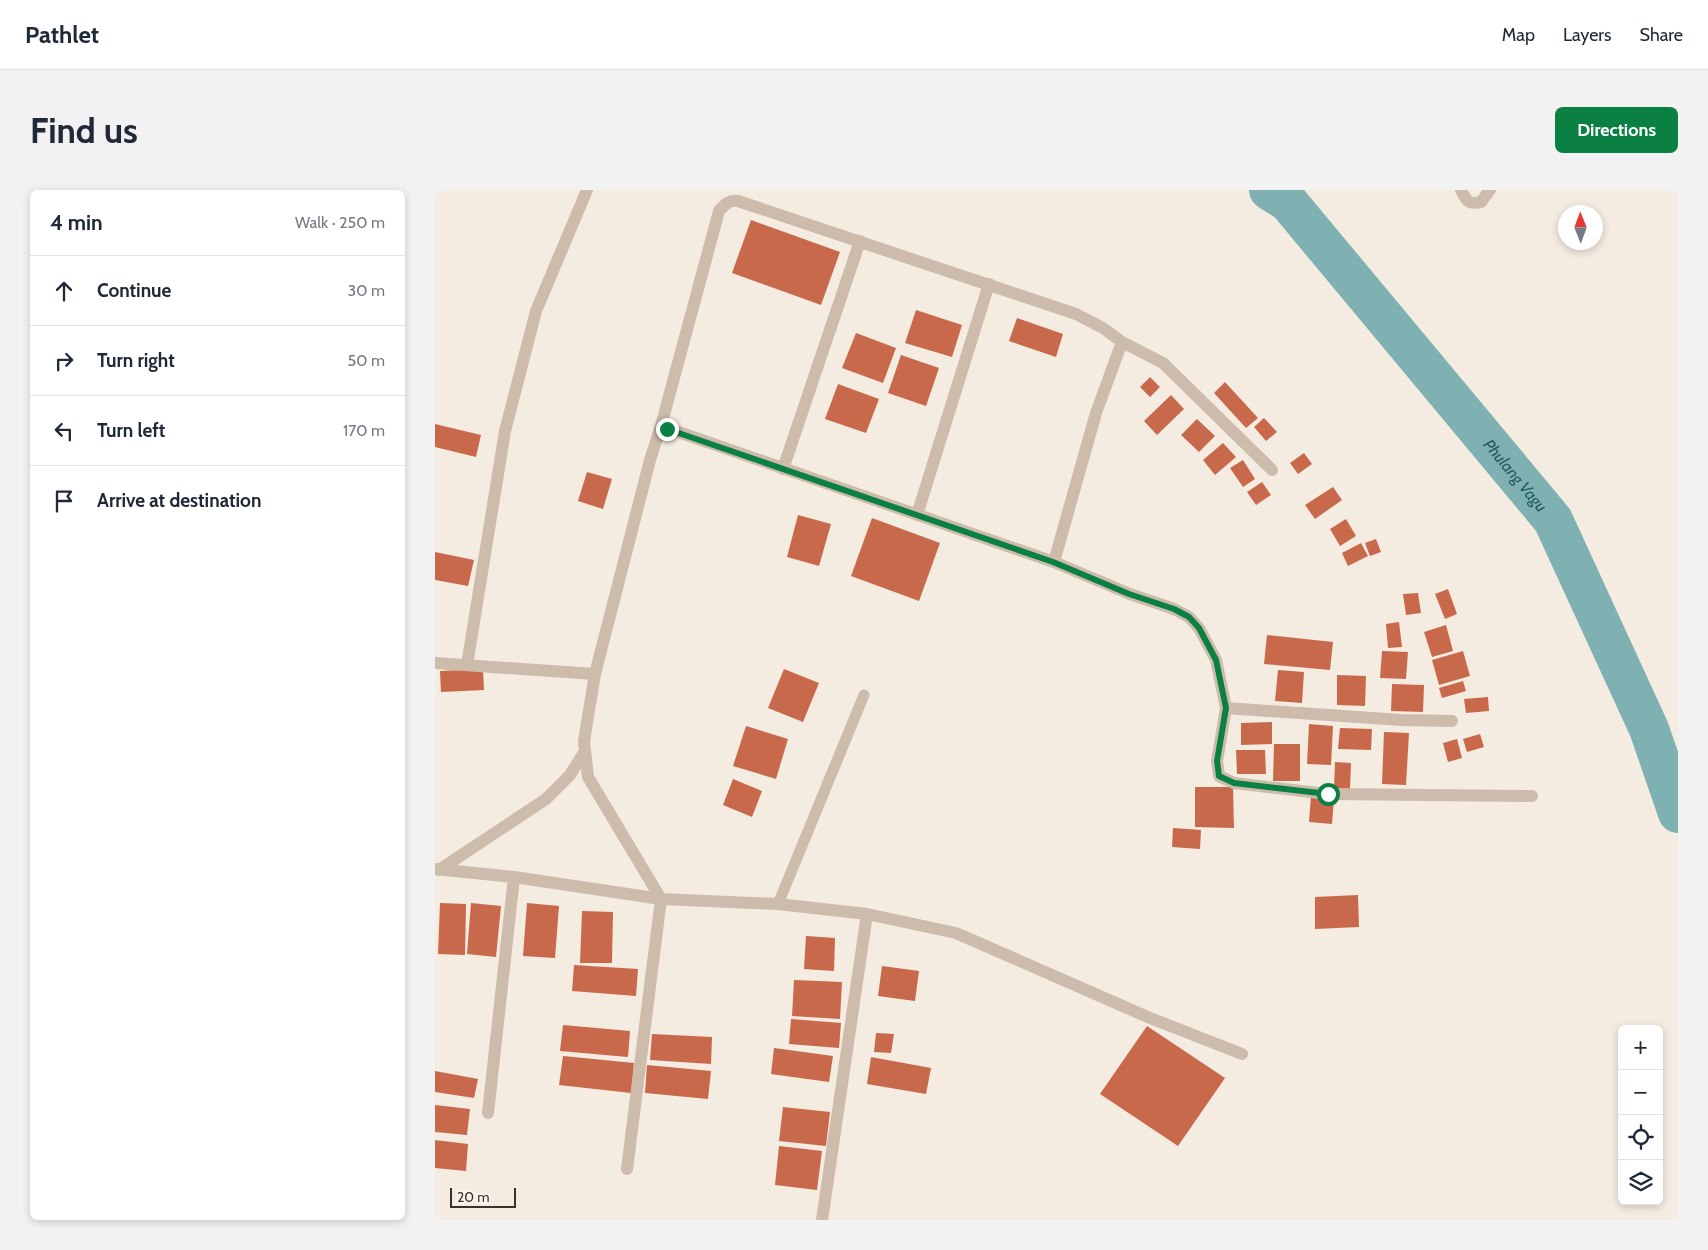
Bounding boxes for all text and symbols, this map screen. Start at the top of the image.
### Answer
text: Pathlet [25,20,99,49]
text: Map [1502,24,1535,46]
text: Layers [1563,24,1612,46]
text: Share [1640,24,1683,46]
button: Directions [1555,107,1678,153]
text: Find us [30,109,138,152]
north arrow [1558,205,1603,250]
text: 4 min [50,210,103,235]
text: Walk · 250 m [295,213,385,232]
icon: ahead [50,277,78,305]
text: Continue [97,279,171,302]
text: 30 m [348,281,385,300]
icon: right [50,347,78,375]
text: Turn right [97,349,175,372]
text: 50 m [348,351,385,370]
icon: left [50,417,78,445]
route end [656,418,679,441]
text: Turn left [97,419,165,442]
text: 170 m [343,421,385,440]
water label: Phulang Vagu [1480,435,1551,516]
icon: arrive [50,487,78,515]
text: Arrive at destination [97,489,261,512]
route start [1317,783,1340,806]
map controls [1618,1025,1663,1205]
button: + [1618,1025,1663,1070]
button: − [1618,1070,1663,1115]
button: locate [1618,1115,1663,1160]
button: layers [1618,1160,1663,1205]
scale bar [450,1185,516,1208]
text: 20 m [457,1188,490,1206]

